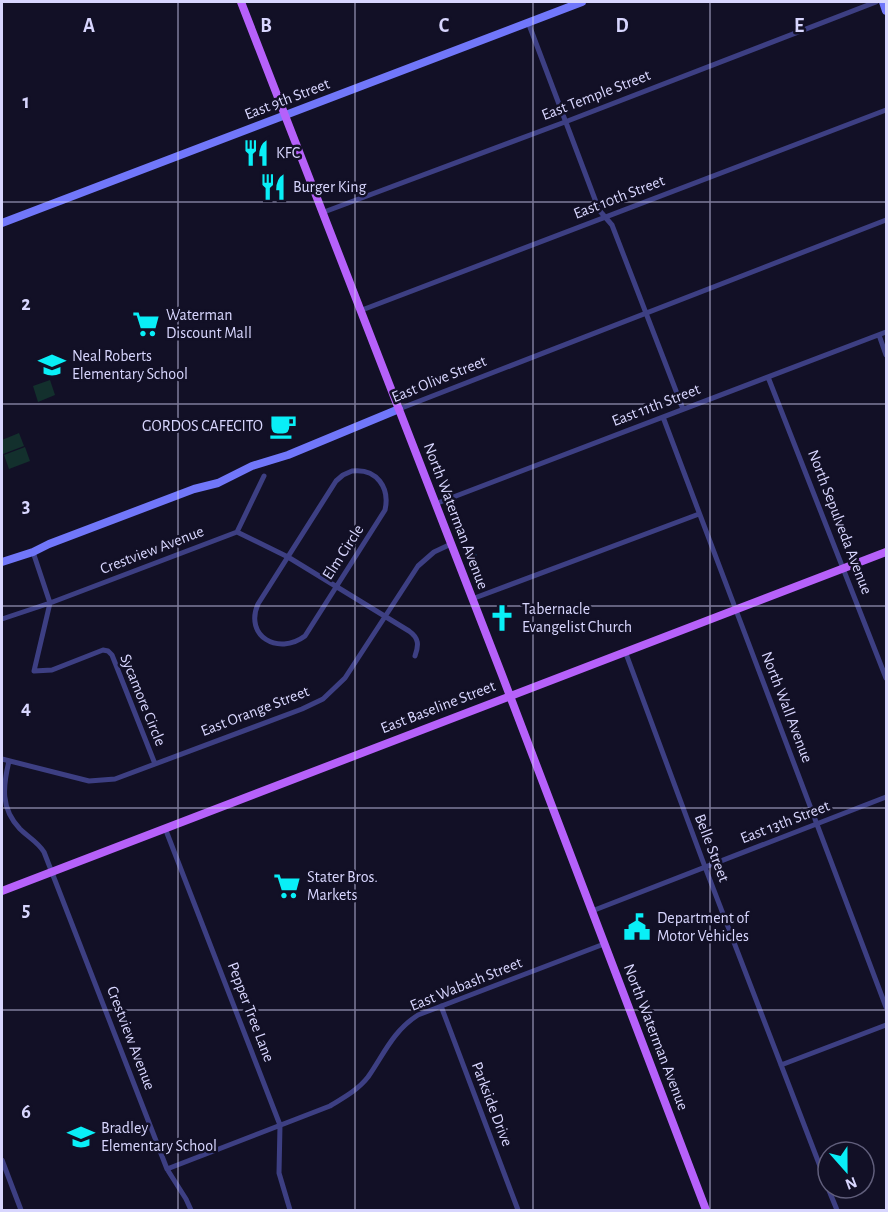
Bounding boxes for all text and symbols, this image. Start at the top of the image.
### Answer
text: A [83,16,95,36]
text: B [260,16,272,36]
text: C [439,16,450,36]
text: D [615,16,629,36]
text: E [794,16,804,36]
street label: East Temple Street [539,67,653,123]
street label: East 9th Street [242,75,332,123]
text: 1 [22,92,30,112]
restaurant icon: KFC [241,138,271,168]
place label: KFC [276,145,300,161]
restaurant icon: Burger King [258,172,288,202]
street label: East 10th Street [571,172,667,222]
place label: Burger King [293,179,367,195]
text: 2 [21,294,31,314]
place label: Waterman Discount Mall [166,307,252,341]
supermarket icon: Waterman Discount Mall [131,309,161,339]
place label: Neal Roberts Elementary School [72,348,188,383]
school or university icon: Neal Roberts Elementary School [37,350,67,380]
street label: East Olive Street [389,353,489,405]
street label: East 11th Street [610,381,702,429]
cafe icon: GORDOS CAFECITO [268,411,298,441]
place label: GORDOS CAFECITO [142,418,263,434]
street label: North Waterman Avenue [421,441,491,591]
street label: North Sepulveda Avenue [805,448,875,596]
text: 3 [22,496,30,516]
street label: Elm Circle [319,522,367,582]
street label: Crestview Avenue [98,523,206,577]
place label: Tabernacle Evangelist Church [522,601,632,635]
church icon: Tabernacle Evangelist Church [487,603,517,633]
street label: North Wall Avenue [758,649,816,765]
street label: Sycamore Circle [116,652,169,749]
street label: East Baseline Street [378,678,498,736]
street label: East Orange Street [199,683,311,739]
text: 4 [21,698,31,718]
street label: East 13th Street [738,798,832,846]
street label: Belle Street [692,812,732,884]
place label: Stater Bros. Markets [307,869,378,903]
supermarket icon: Stater Bros. Markets [272,871,302,901]
text: 5 [22,900,30,920]
place label: Department of Motor Vehicles [657,910,750,944]
public building icon: Department of Motor Vehicles [622,912,652,942]
street label: East Wabash Street [408,954,524,1014]
street label: Pepper Tree Lane [225,960,277,1064]
street label: North Waterman Avenue [621,962,691,1112]
street label: Crestview Avenue [104,984,158,1092]
street label: Parkside Drive [469,1060,515,1148]
text: 6 [21,1102,31,1122]
place label: Bradley Elementary School [101,1120,217,1155]
school or university icon: Bradley Elementary School [66,1122,96,1152]
north arrow [816,1140,876,1200]
text: N [843,1174,859,1193]

